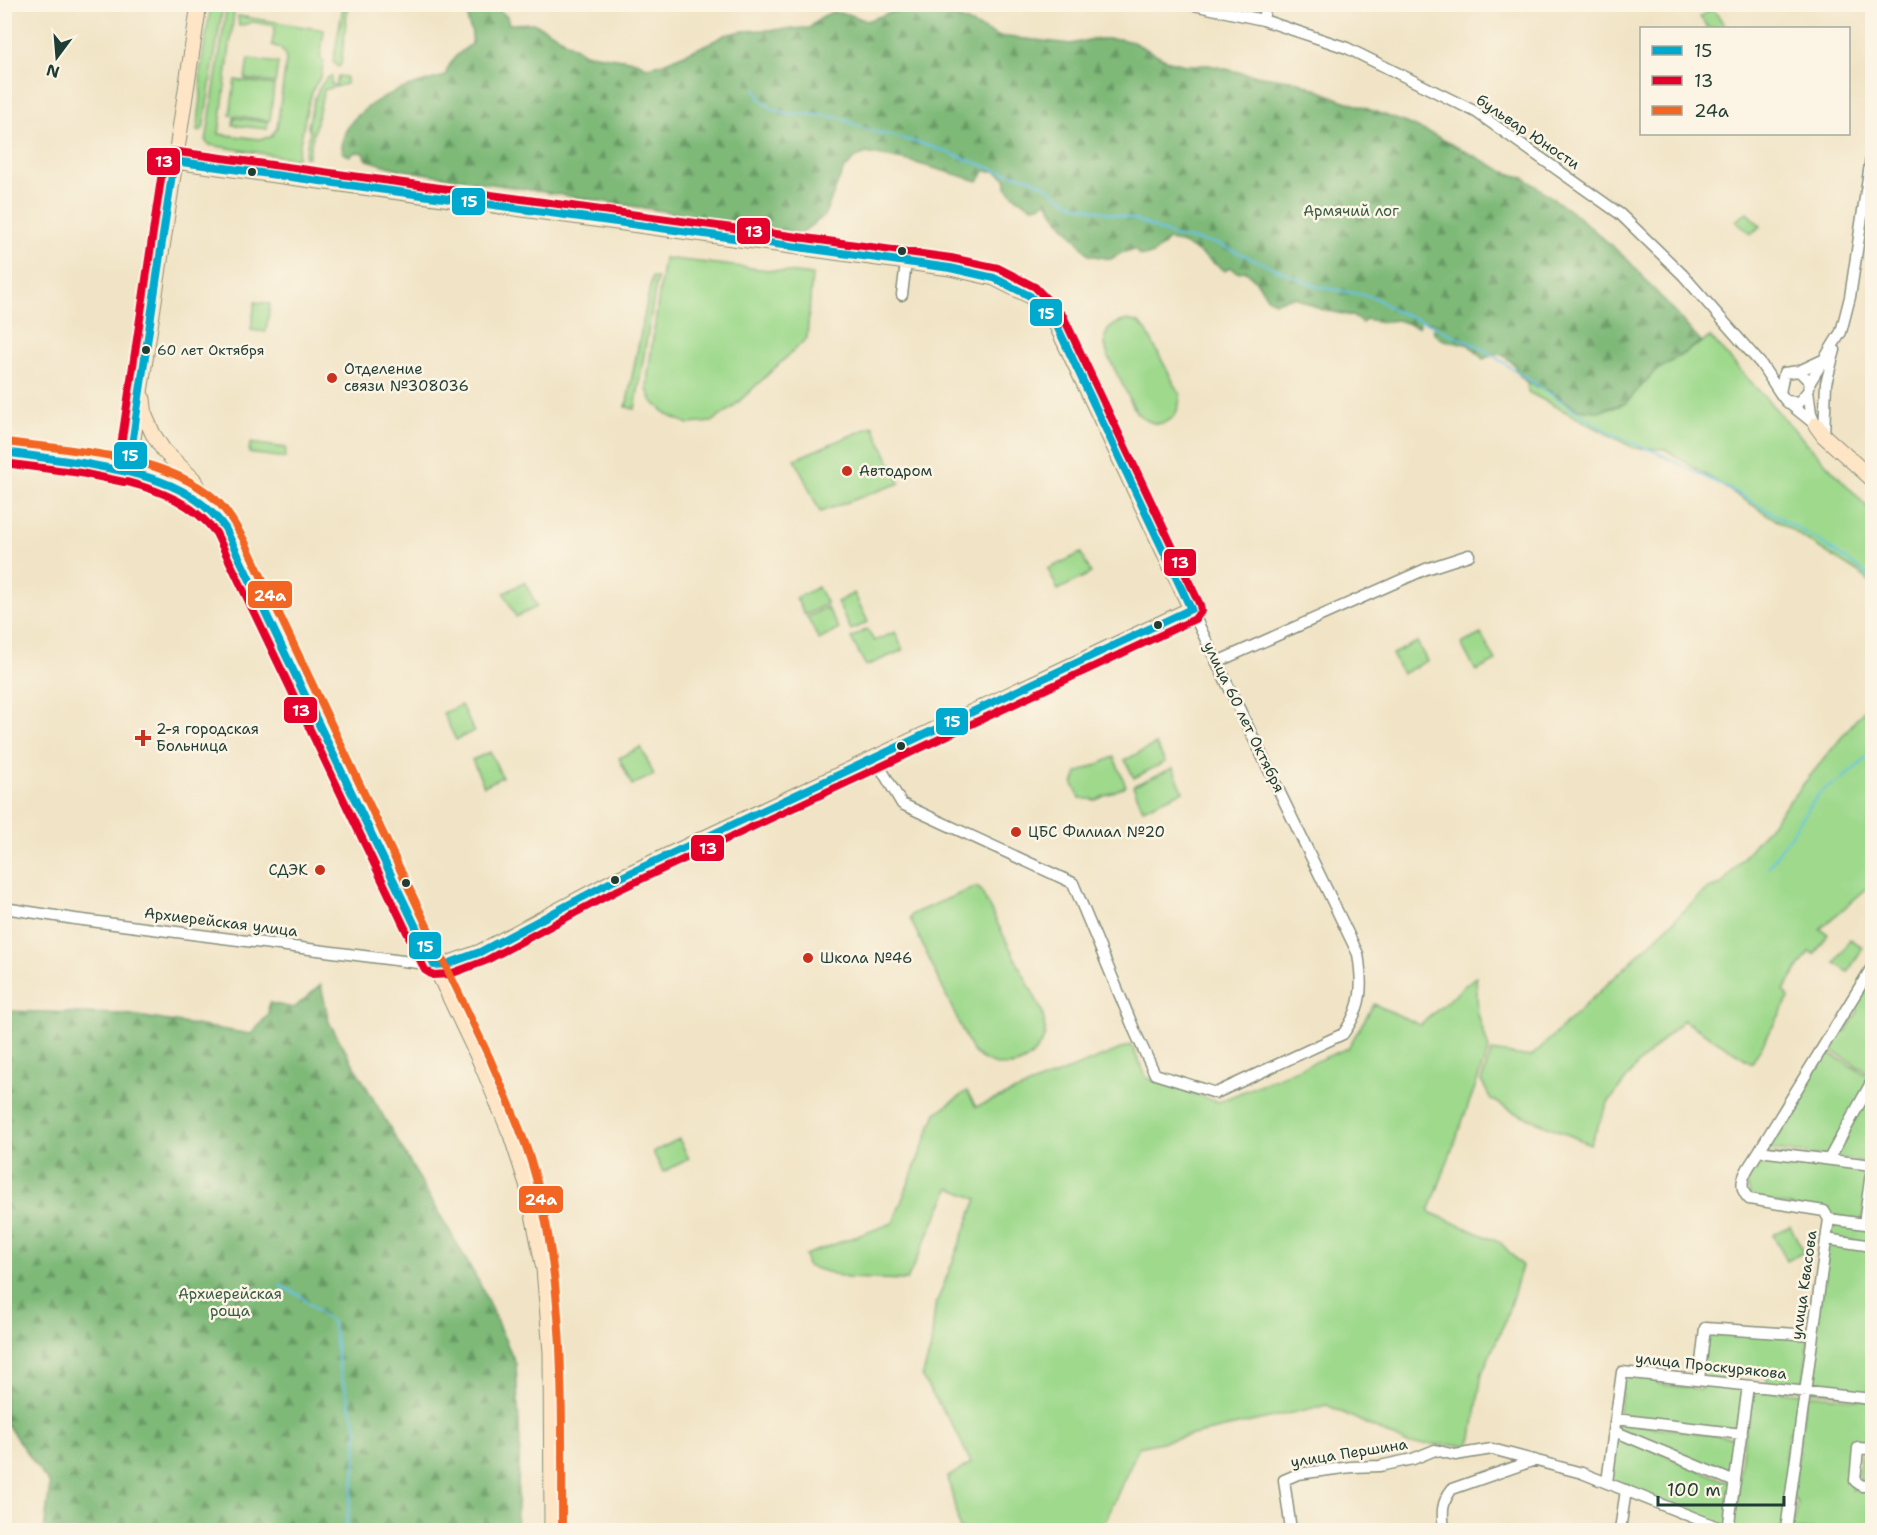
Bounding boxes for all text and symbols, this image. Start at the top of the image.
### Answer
north arrow [27,27,87,87]
legend [1640,27,1850,135]
text: 15 [1694,39,1712,63]
text: N [44,59,62,83]
text: 13 [1694,69,1713,93]
street label: бульвар Юности [1472,90,1584,174]
text: 24a [1694,99,1729,123]
line badge: 13 [146,147,181,176]
text: 13 [155,151,173,172]
unlabelled marker [246,166,258,178]
line badge: 15 [451,187,486,216]
text: 15 [460,191,478,212]
park label: Армячий лог [1303,201,1399,221]
line badge: 13 [736,217,771,245]
text: 13 [745,221,763,242]
unlabelled marker [896,245,908,257]
line badge: 15 [1029,298,1063,327]
text: 15 [1037,303,1055,324]
place label: 60 лет Октября [157,341,265,359]
marker: 60 лет Октября [140,344,152,356]
place label: Отделение связи №308036 [344,359,469,396]
marker: Отделение связи №308036 [325,371,339,385]
line badge: 15 [113,441,148,470]
text: 15 [121,445,139,466]
place label: Автодром [859,461,933,481]
marker: Автодром [840,464,854,478]
line badge: 13 [1163,548,1197,577]
text: 13 [1171,552,1189,573]
line badge: 24a [247,580,293,609]
text: 24a [254,585,286,606]
unlabelled marker [1152,619,1164,631]
street label: улица 60 лет Октября [1199,638,1289,796]
line badge: 13 [283,696,318,724]
text: 13 [292,700,310,721]
line badge: 15 [935,707,969,736]
text: 15 [943,711,961,732]
place label: 2-я городская Больница [156,719,259,756]
marker: 2-я городская Больница [134,729,152,747]
unlabelled marker [895,740,907,752]
place label: ЦБС Филиал №20 [1028,822,1165,842]
marker: ЦБС Филиал №20 [1009,825,1023,839]
line badge: 13 [690,834,725,862]
text: 13 [699,838,717,859]
place label: СДЭК [268,860,308,880]
marker: СДЭК [313,863,327,877]
unlabelled marker [609,874,621,886]
unlabelled marker [400,877,412,889]
street label: Архиерейская улица [143,903,300,941]
line badge: 15 [408,931,442,960]
text: 15 [416,936,434,957]
place label: Школа №46 [820,948,913,968]
marker: Школа №46 [801,951,815,965]
line badge: 24a [518,1185,564,1214]
text: 24a [525,1189,557,1210]
street label: улица Квасова [1786,1228,1822,1341]
park label: Архиерейская роща [178,1284,282,1321]
street label: улица Проскурякова [1634,1348,1788,1384]
street label: улица Першина [1289,1434,1410,1472]
scale bar [1658,1469,1784,1507]
text: 100 m [1667,1478,1721,1502]

